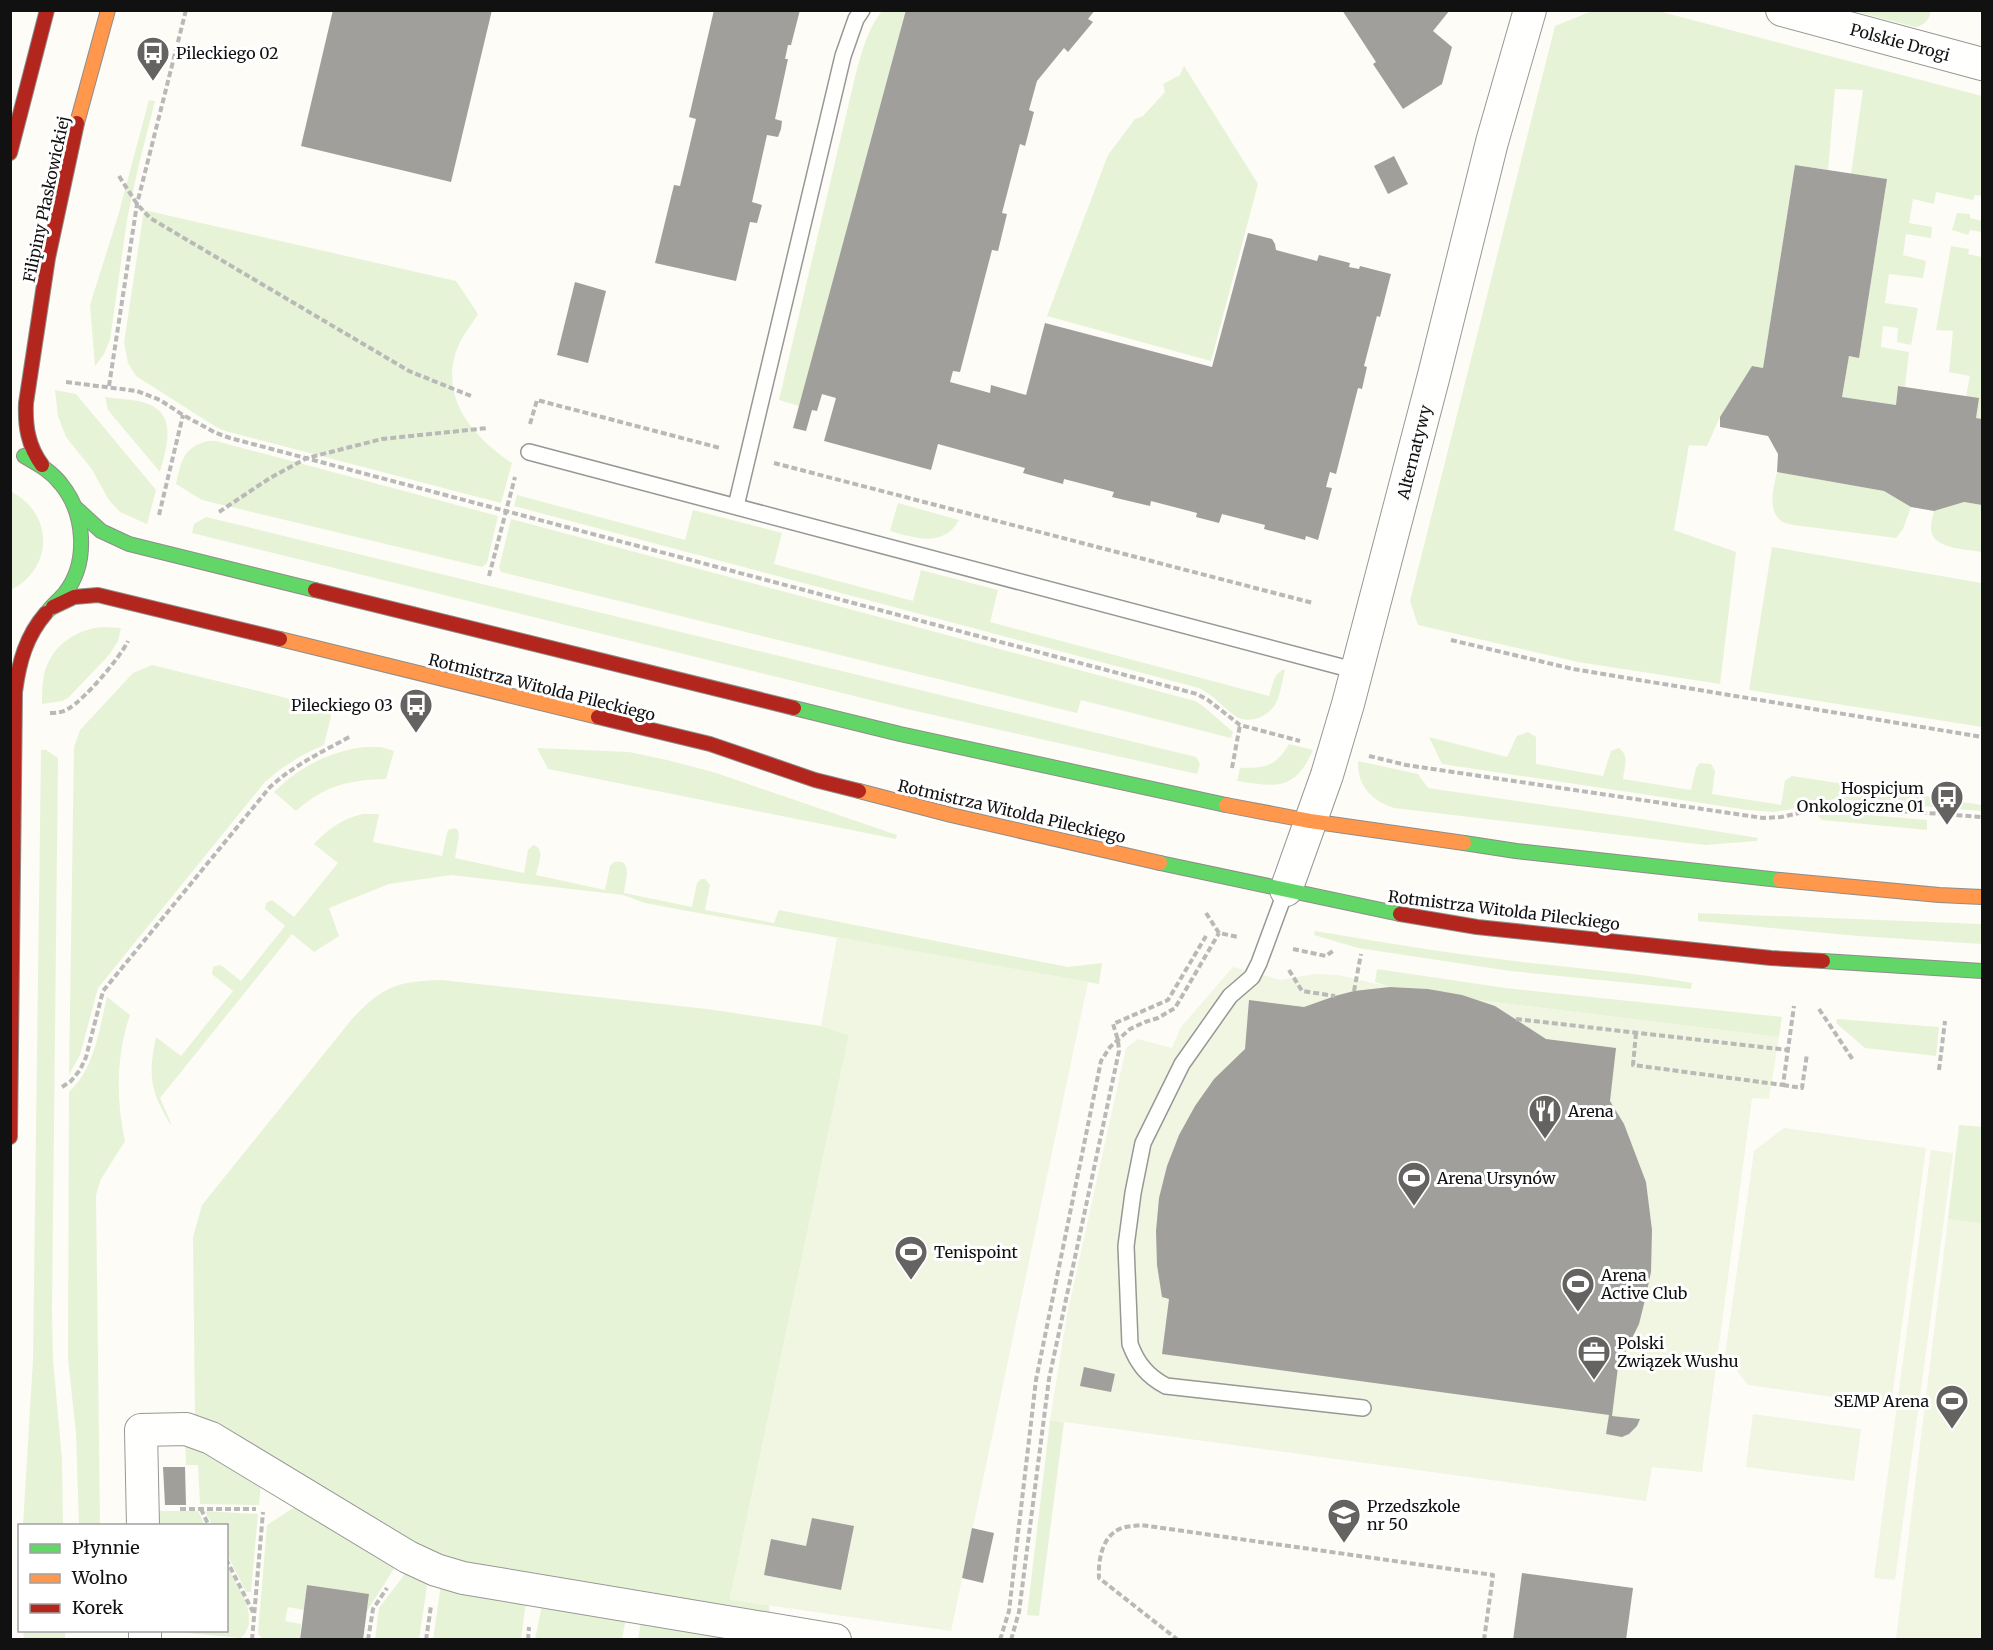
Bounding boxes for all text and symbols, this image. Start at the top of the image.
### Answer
street label: Polskie Drogi [1848,19,1952,65]
bus stop icon: Pileckiego 02 [135,35,171,82]
place label: Pileckiego 02 [176,43,279,63]
street label: Filipiny Płaskowickiej [19,114,73,284]
street label: Alternatywy [1392,402,1436,502]
street label: Rotmistrza Witolda Pileckiego [426,649,658,725]
bus stop icon: Pileckiego 03 [398,687,434,734]
place label: Pileckiego 03 [291,695,393,715]
street label: Rotmistrza Witolda Pileckiego [896,775,1128,847]
place label: Hospicjum Onkologiczne 01 [1797,778,1924,816]
bus stop icon: Hospicjum Onkologiczne 01 [1929,779,1965,826]
street label: Rotmistrza Witolda Pileckiego [1387,886,1621,934]
restaurant icon: Arena [1527,1093,1563,1140]
place label: Arena [1567,1101,1614,1121]
sports icon: Arena Ursynów [1396,1160,1432,1207]
place label: Arena Ursynów [1436,1168,1556,1188]
sports icon: Tenispoint [893,1234,929,1281]
place label: Tenispoint [934,1242,1018,1262]
place label: Arena Active Club [1600,1265,1688,1303]
sports icon: Arena Active Club [1560,1266,1596,1313]
place label: Polski Związek Wushu [1617,1333,1739,1371]
office icon: Polski Związek Wushu [1576,1334,1612,1381]
sports icon: SEMP Arena [1934,1383,1970,1430]
place label: SEMP Arena [1834,1391,1929,1411]
place label: Przedszkole nr 50 [1367,1496,1460,1534]
school or university icon: Przedszkole nr 50 [1326,1497,1362,1544]
legend [18,1524,228,1632]
text: Płynnie [72,1536,140,1559]
text: Wolno [71,1566,128,1589]
text: Korek [72,1596,124,1619]

